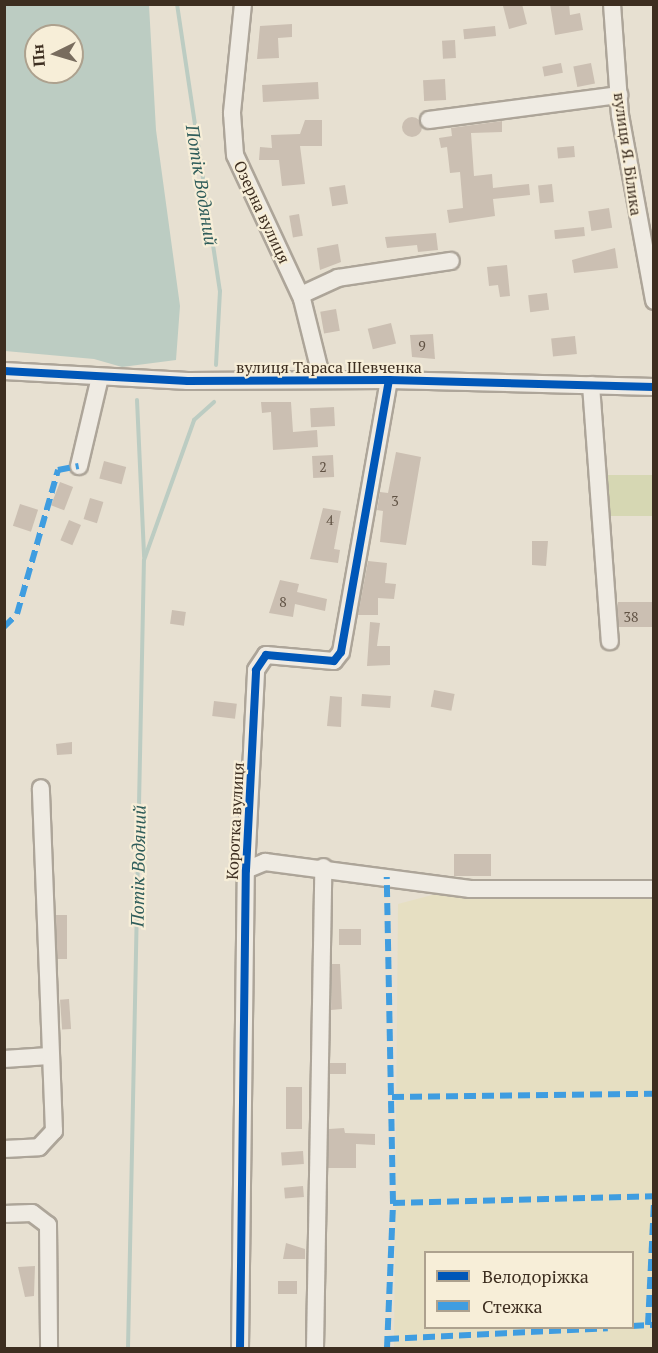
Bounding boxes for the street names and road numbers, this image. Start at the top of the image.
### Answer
street label: вулиця Я. Білика [610,91,646,217]
street label: Озерна вулиця [230,158,294,266]
street label: вулиця Тараса Шевченка [236,357,422,377]
street label: Коротка вулиця [222,762,248,880]

